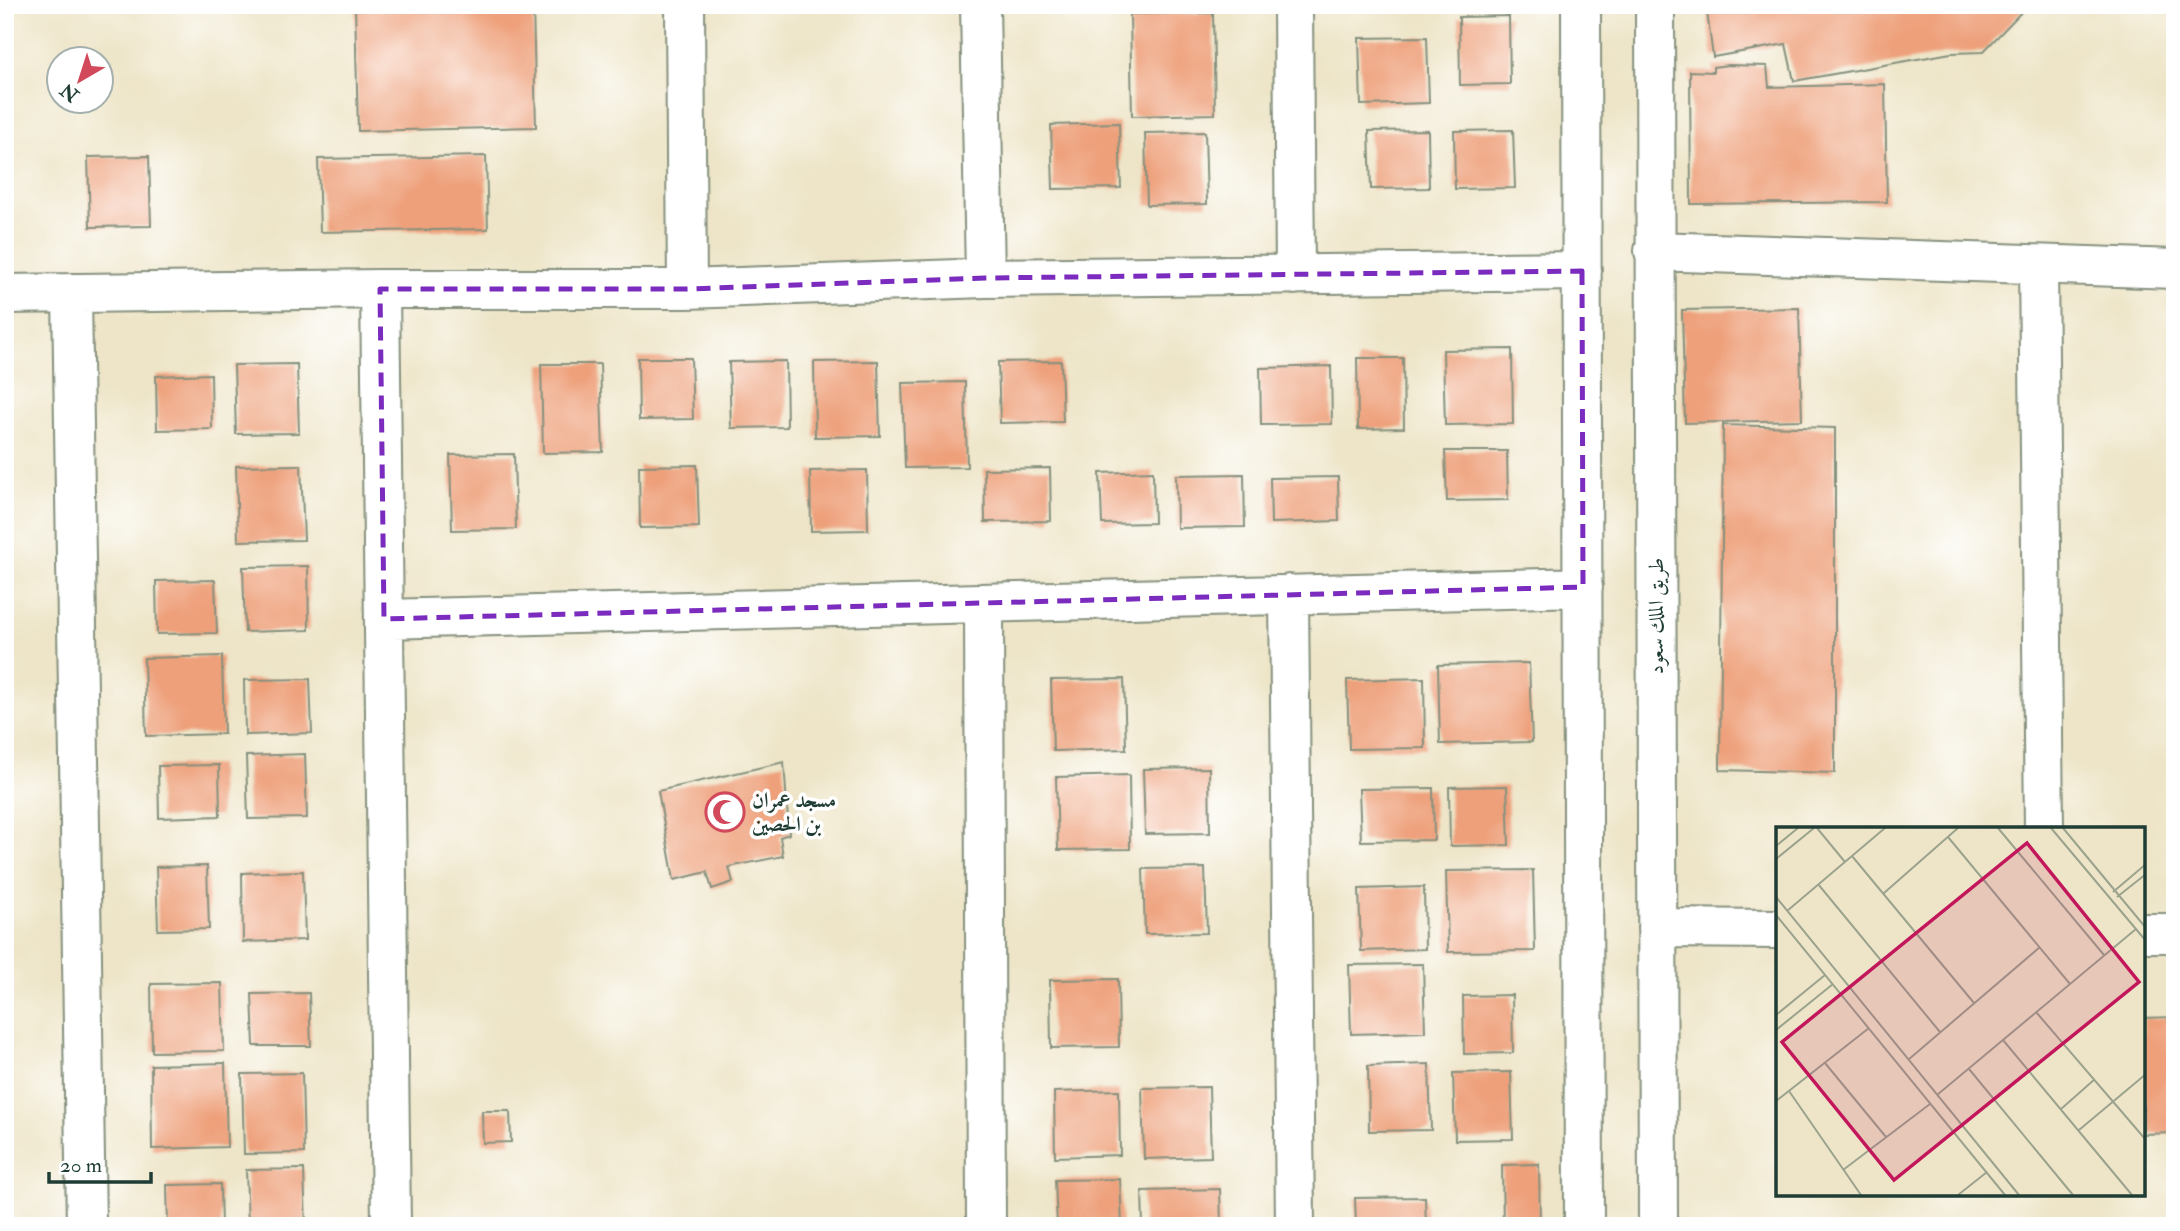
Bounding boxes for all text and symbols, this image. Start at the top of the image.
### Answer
north arrow [46,46,116,116]
text: N [55,77,85,108]
street label: طريق الملك سعود [1643,558,1670,674]
place label: مسجد عمران بن الحصين [752,787,836,838]
mosque icon: مسجد عمران بن الحصين [704,791,746,833]
inset map [1776,827,2145,1196]
scale bar [49,1140,150,1184]
text: 20 m [60,1152,102,1179]

